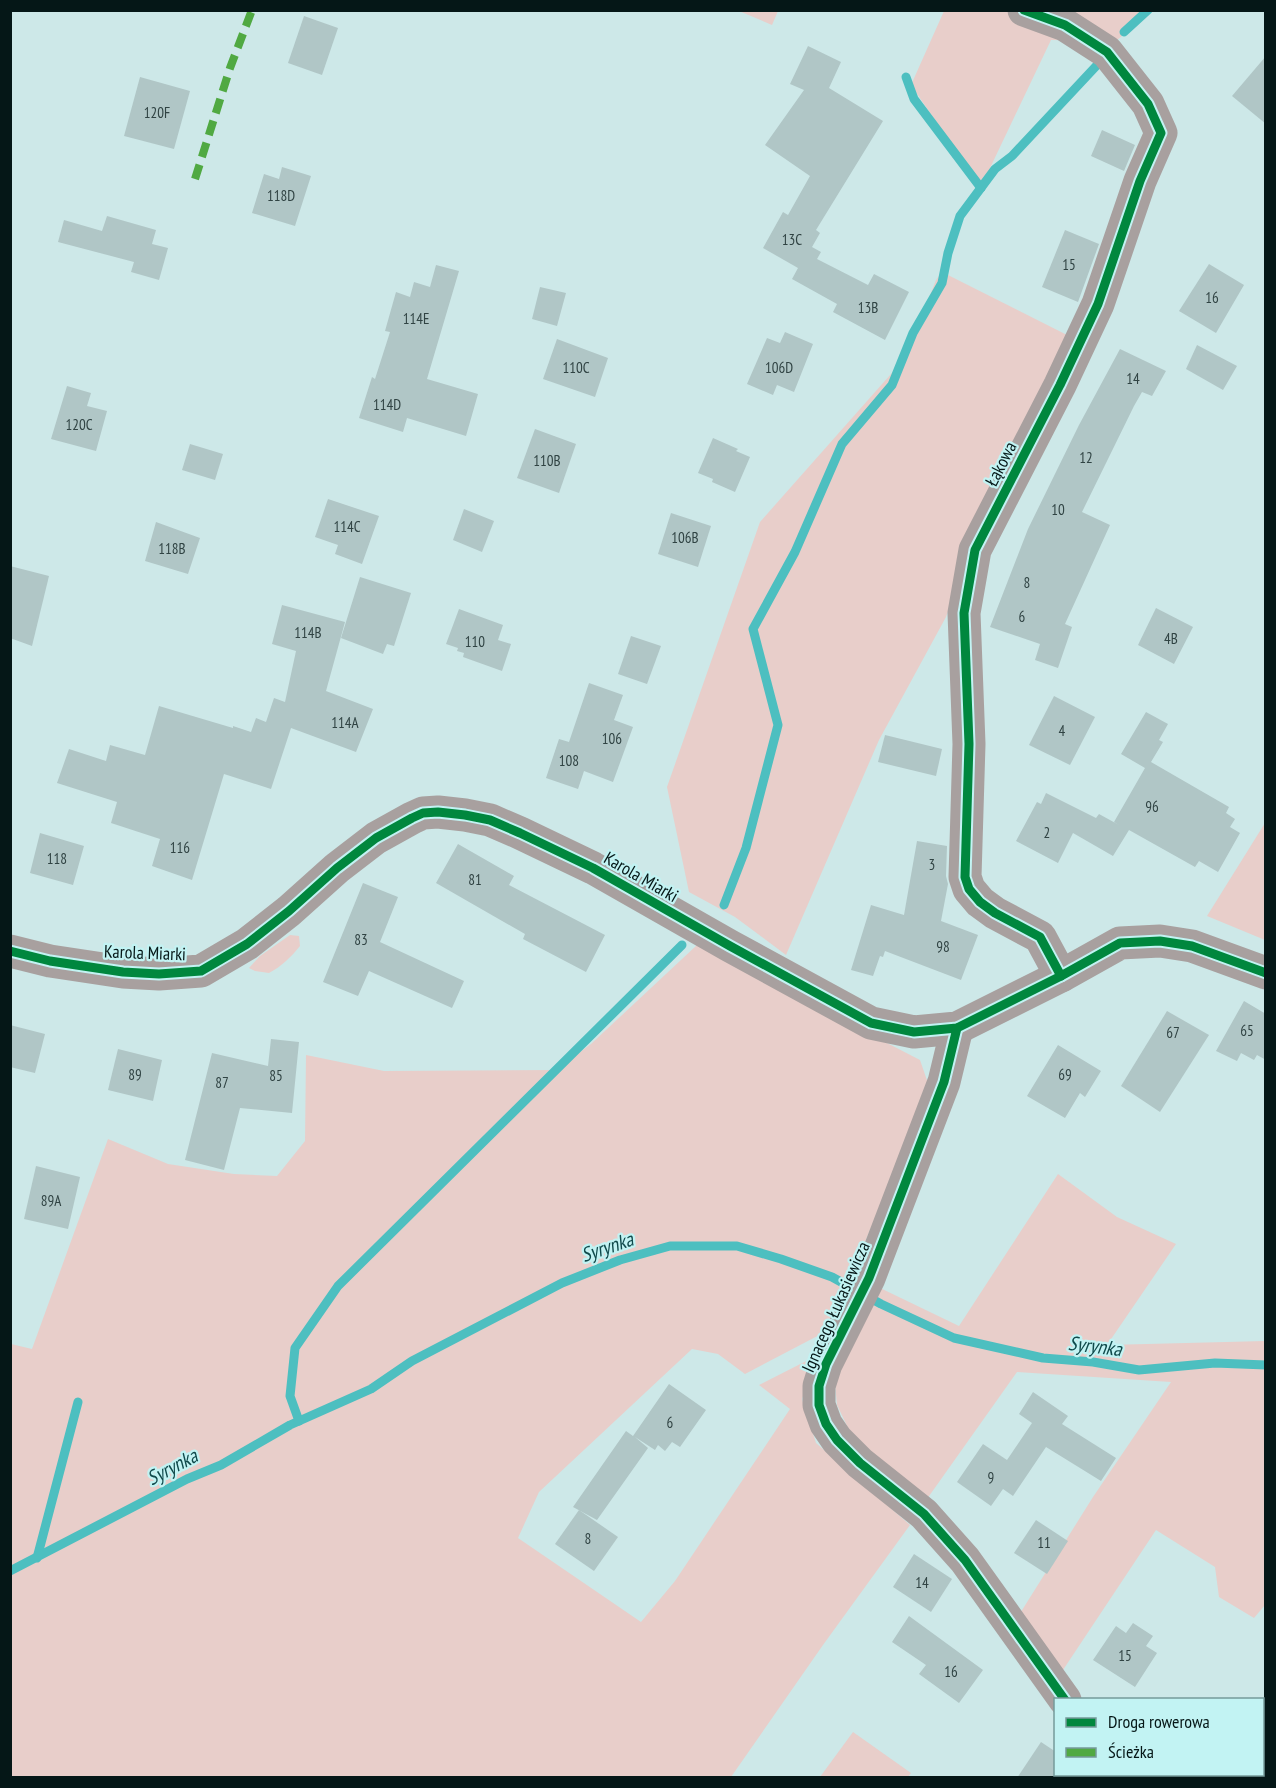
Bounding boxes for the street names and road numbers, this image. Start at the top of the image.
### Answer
street label: Łąkowa [980,438,1021,490]
street label: Karola Miarki [600,846,683,907]
street label: Karola Miarki [104,940,186,965]
street label: Ignacego Łukasiewicza [796,1238,875,1376]

